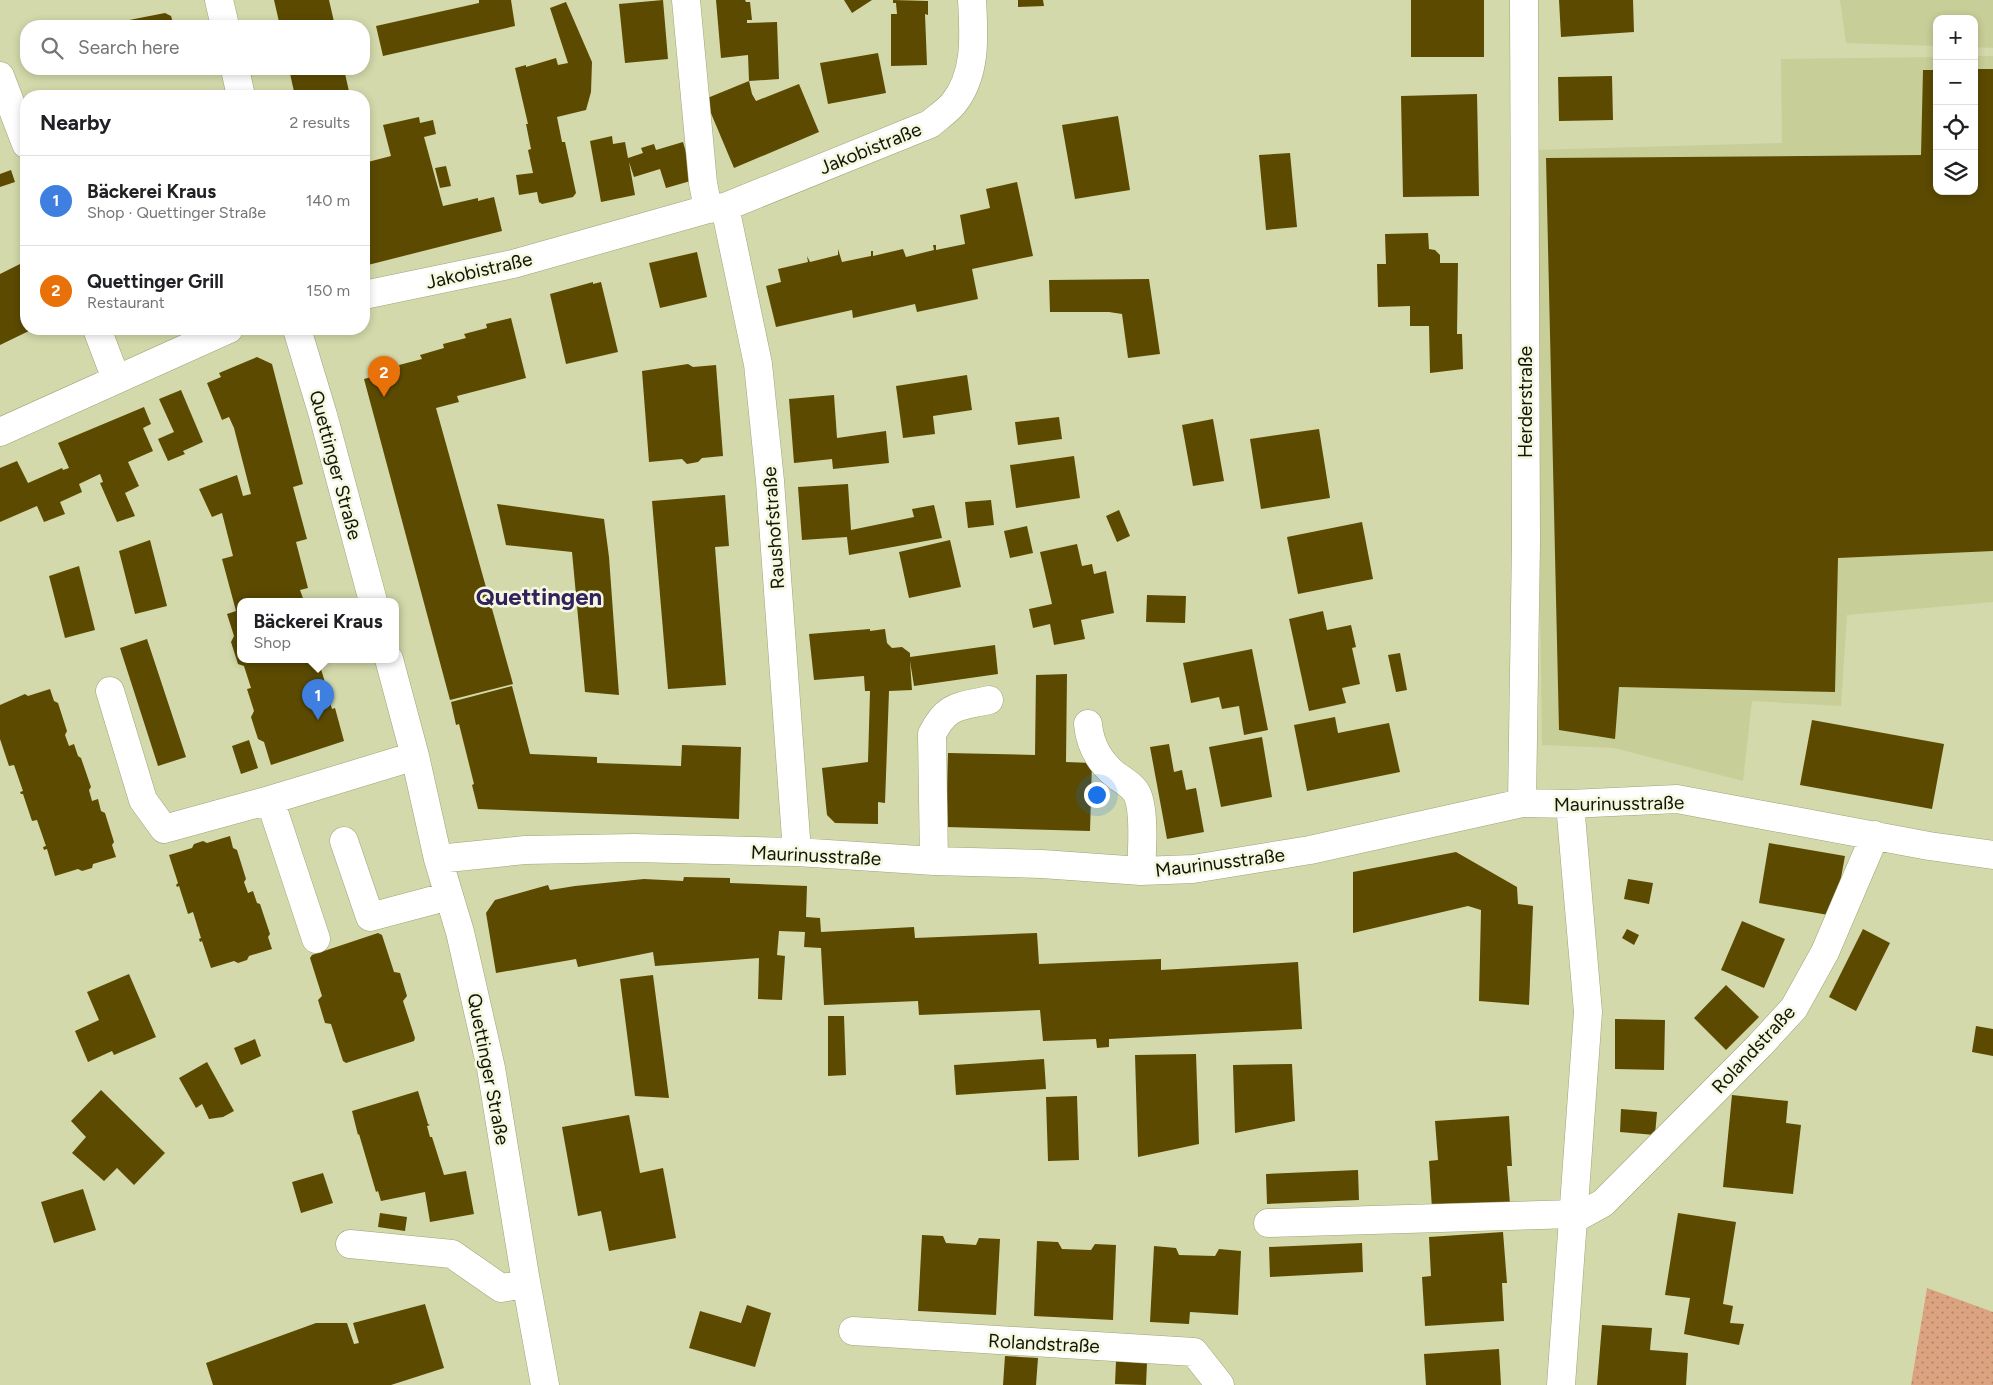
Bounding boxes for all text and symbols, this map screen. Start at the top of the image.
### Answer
map controls [1933,15,1978,195]
button: + [1933,15,1978,60]
search box [20,20,370,75]
icon: search [38,34,66,62]
text: Search here [78,36,180,59]
button: − [1933,60,1978,105]
button: locate [1933,105,1978,150]
text: Nearby [40,110,111,135]
text: 2 results [290,113,350,132]
street label: Jakobistraße [816,118,925,179]
button: layers [1933,150,1978,195]
text: Bäckerei Kraus [87,180,216,203]
text: 1 [53,191,59,210]
text: 140 m [306,191,350,210]
text: Shop · Quettinger Straße [87,203,266,222]
street label: Jakobistraße [424,247,534,294]
text: Quettinger Grill [87,270,224,293]
text: 2 [51,281,61,300]
text: 150 m [306,281,350,300]
text: Restaurant [87,293,165,312]
street label: Herderstraße [1514,346,1537,458]
pin: 2 [368,356,400,397]
street label: Quettinger Straße [304,388,367,542]
street label: Raushofstraße [758,466,789,590]
district label: Quettingen [476,582,602,611]
popup [237,598,399,663]
text: Bäckerei Kraus [253,610,383,633]
text: Shop [253,633,291,652]
pin: 1 [302,679,334,720]
your location [1084,782,1110,808]
street label: Maurinusstraße [1554,791,1684,816]
street label: Maurinusstraße [750,841,882,870]
street label: Maurinusstraße [1154,843,1286,882]
street label: Quettinger Straße [463,991,514,1147]
street label: Rolandstraße [1707,1001,1800,1098]
street label: Rolandstraße [988,1329,1100,1358]

